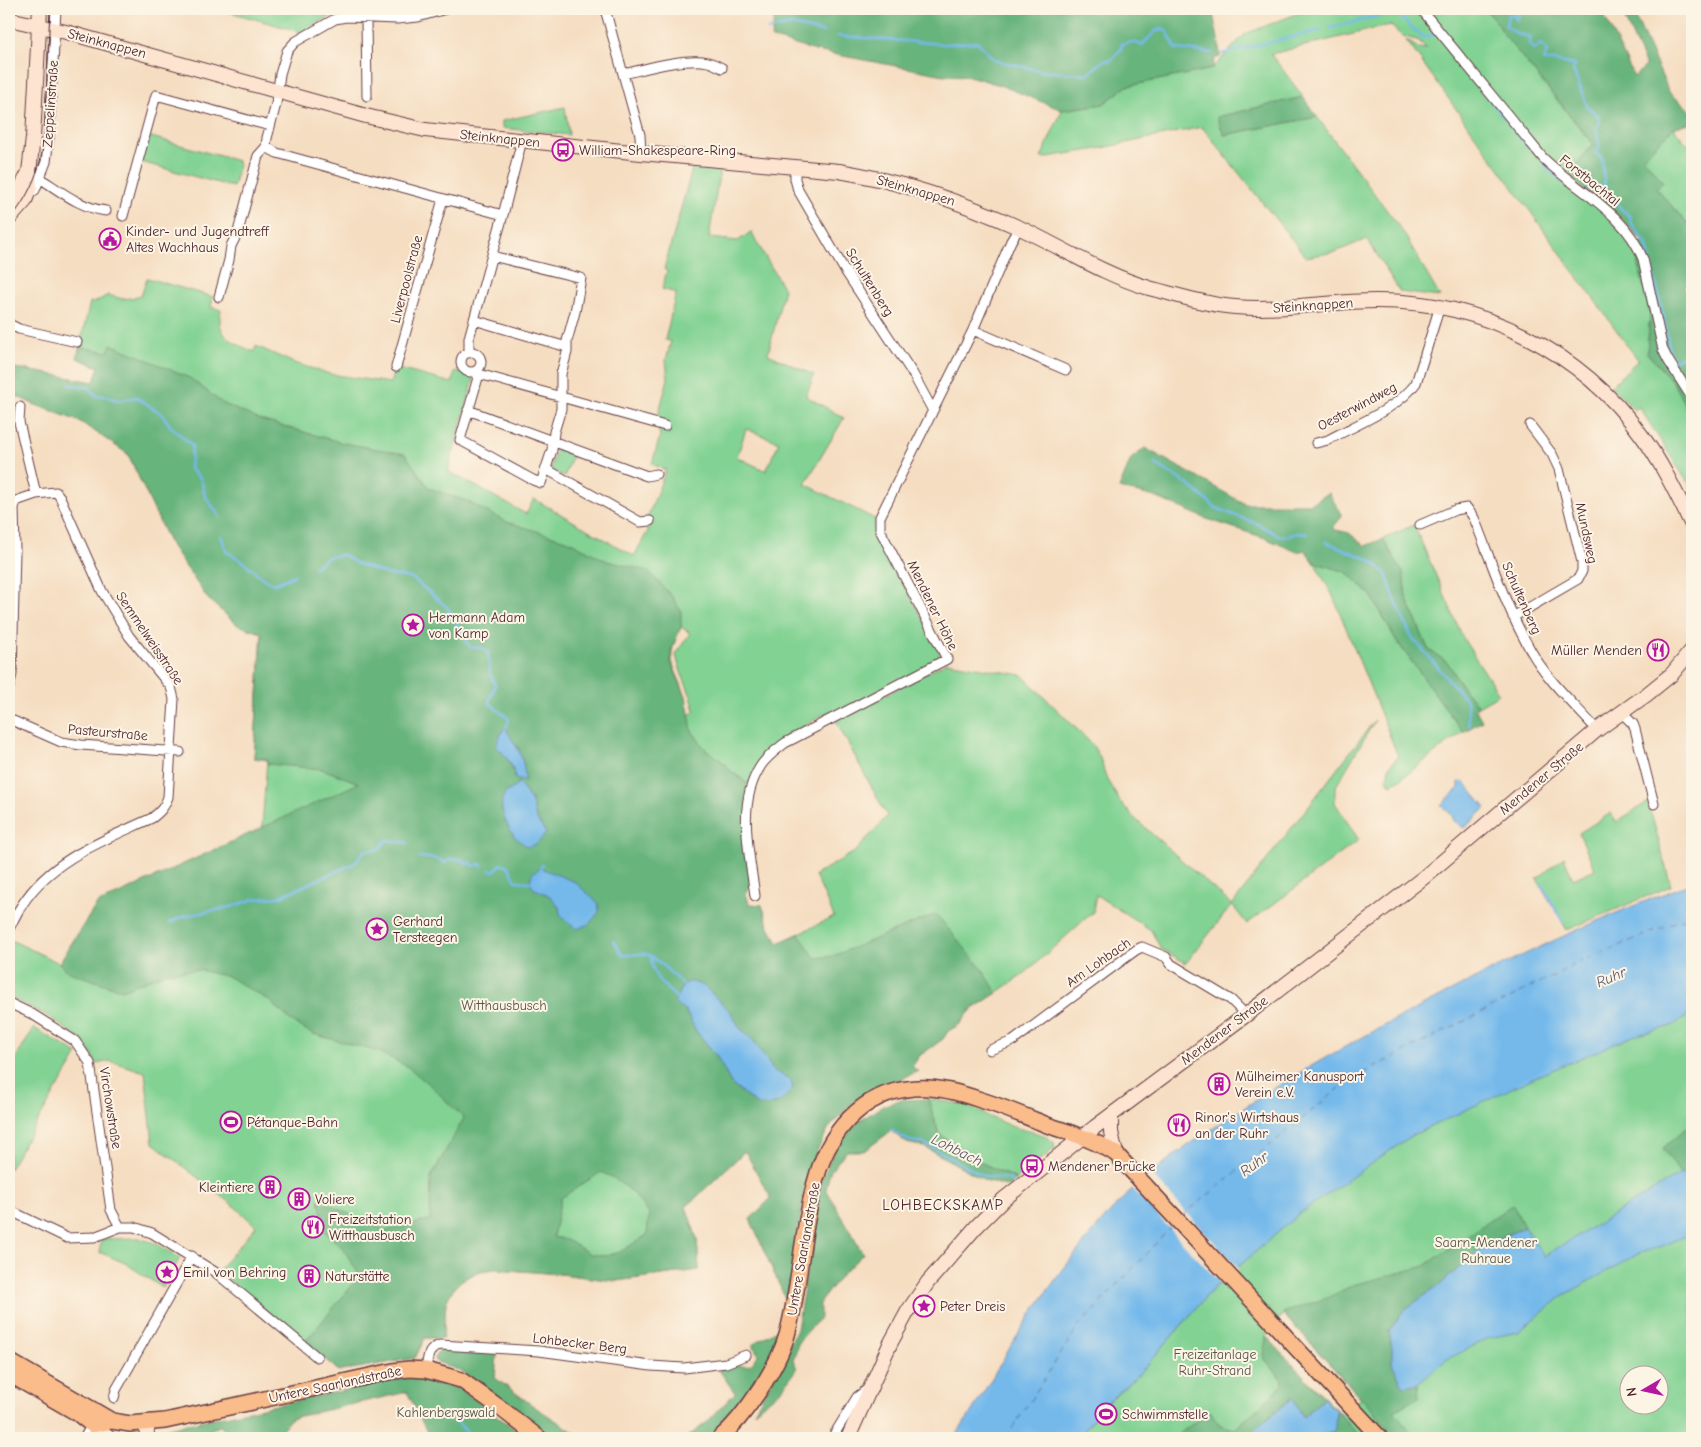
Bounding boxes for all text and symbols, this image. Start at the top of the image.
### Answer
street label: Steinknappen [66,25,148,62]
street label: Zeppelinstraße [39,60,62,148]
street label: Steinknappen [459,126,541,151]
bus stop icon: William-Shakespeare-Ring [551,138,575,162]
place label: William-Shakespeare-Ring [579,142,736,159]
street label: Forstbachtal [1556,151,1623,210]
street label: Steinknappen [875,171,957,210]
place label: Kinder- und Jugendtreff Altes Wachhaus [126,223,270,256]
public building icon: Kinder- und Jugendtreff Altes Wachhaus [98,227,122,251]
street label: Liverpoolstraße [387,233,426,325]
street label: Schultenberg [842,245,897,320]
street label: Steinknappen [1272,294,1354,317]
street label: Oesterwindweg [1315,378,1400,434]
street label: Mundsweg [1572,501,1601,565]
street label: Mendener Höhe [903,557,962,653]
street label: Schultenberg [1498,559,1545,637]
street label: Semmelweisstraße [112,588,187,688]
place label: Hermann Adam von Kamp [428,609,525,642]
place icon: Hermann Adam von Kamp [401,613,425,637]
restaurant icon: Müller Menden [1646,638,1670,662]
place label: Müller Menden [1551,642,1642,659]
street label: Pasteurstraße [67,721,149,744]
street label: Mendener Straße [1496,738,1587,818]
place label: Gerhard Tersteegen [393,913,457,946]
place icon: Gerhard Tersteegen [365,917,389,941]
street label: Am Lohbach [1063,934,1134,991]
water label: Ruhr [1593,962,1630,991]
street label: Mendener Straße [1177,992,1271,1069]
park label: Witthausbusch [461,997,547,1014]
street label: Virchowstraße [96,1066,125,1150]
place label: Mülheimer Kanusport Verein e.V. [1235,1068,1365,1101]
building icon: Mülheimer Kanusport Verein e.V. [1207,1072,1231,1096]
place label: Rinor's Wirtshaus an der Ruhr [1195,1109,1299,1142]
sports icon: Pétanque-Bahn [219,1110,243,1134]
restaurant icon: Rinor's Wirtshaus an der Ruhr [1167,1113,1191,1137]
place label: Pétanque-Bahn [247,1114,338,1131]
water label: Lohbach [929,1130,985,1170]
water label: Ruhr [1236,1147,1273,1180]
bus stop icon: Mendener Brücke [1020,1154,1044,1178]
place label: Mendener Brücke [1048,1158,1156,1175]
building icon: Kleintiere [258,1175,282,1199]
place label: Kleintiere [199,1179,254,1196]
street label: Untere Saarlandstraße [783,1181,824,1317]
building icon: Voliere [287,1187,311,1211]
place label: Voliere [315,1191,355,1208]
district label: LOHBECKSKAMP [882,1196,1004,1214]
place label: Freizeitstation Witthausbusch [329,1211,415,1244]
restaurant icon: Freizeitstation Witthausbusch [301,1215,325,1239]
park label: Saarn-Mendener Ruhraue [1435,1234,1538,1267]
place icon: Emil von Behring [155,1260,179,1284]
place label: Emil von Behring [183,1264,286,1281]
building icon: Naturstätte [297,1264,321,1288]
place label: Naturstätte [325,1268,389,1285]
place icon: Peter Dreis [912,1294,936,1318]
place label: Peter Dreis [940,1298,1005,1315]
street label: Lohbecker Berg [532,1329,628,1358]
park label: Freizeitanlage Ruhr-Strand [1174,1346,1256,1379]
street label: Untere Saarlandstraße [267,1362,403,1407]
north arrow [1618,1364,1668,1414]
text: N [1623,1386,1641,1398]
sports icon: Schwimmstelle [1094,1402,1118,1426]
park label: Kahlenbergswald [396,1404,496,1421]
place label: Schwimmstelle [1122,1406,1208,1423]

